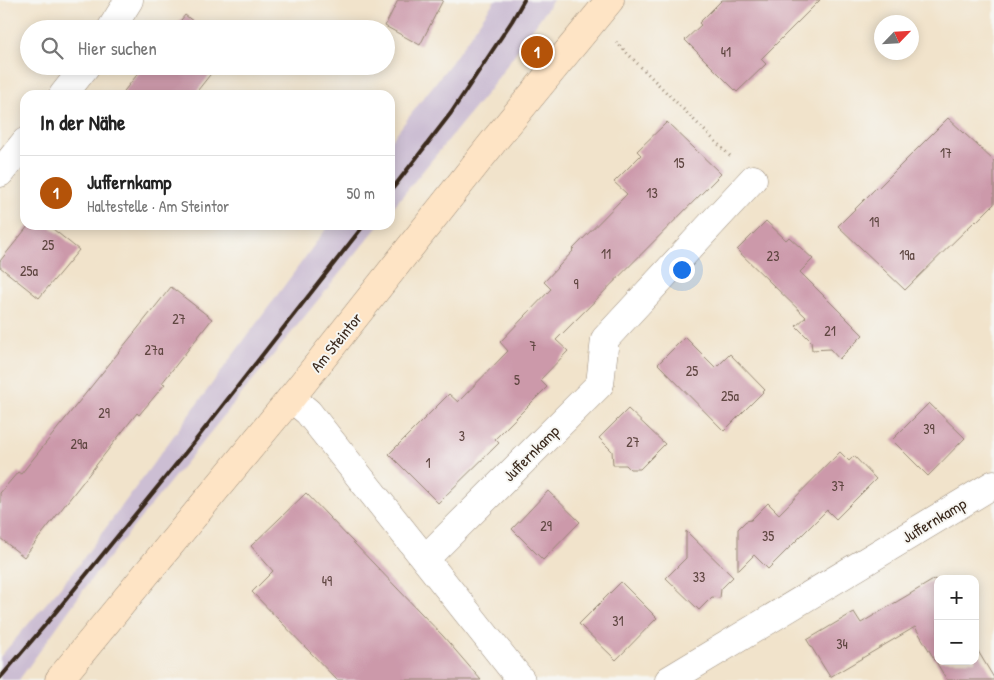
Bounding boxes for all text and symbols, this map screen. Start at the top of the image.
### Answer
north arrow [874,15,919,60]
search box [20,20,395,75]
pin: 1 [521,33,553,71]
icon: search [38,34,66,62]
text: Hier suchen [78,35,157,61]
house number: 41 [721,42,731,61]
text: In der Nähe [40,108,125,137]
house number: 17 [940,143,952,162]
house number: 15 [673,153,685,172]
text: Juffernkamp [87,169,171,195]
text: 1 [53,182,59,204]
text: 50 m [347,182,375,204]
house number: 13 [646,183,658,202]
text: Haltestelle · Am Steintor [87,195,229,217]
house number: 19 [869,212,879,231]
house number: 25 [42,235,54,254]
house number: 11 [601,244,611,263]
house number: 19a [899,245,915,264]
house number: 23 [767,246,779,265]
your location [669,257,695,283]
house number: 25a [20,261,38,280]
house number: 9 [573,274,579,293]
street label: Am Steintor [305,308,367,376]
house number: 27 [172,309,186,328]
house number: 21 [824,321,836,340]
house number: 7 [530,336,537,355]
house number: 27a [145,340,164,359]
house number: 25 [686,361,698,380]
house number: 5 [514,370,520,389]
house number: 25a [721,386,739,405]
house number: 29 [98,403,110,422]
house number: 39 [923,419,935,438]
street label: Juffernkamp [498,420,564,486]
house number: 3 [459,426,465,445]
house number: 27 [626,432,640,451]
house number: 29a [70,434,88,453]
house number: 1 [425,453,431,472]
house number: 37 [831,476,845,495]
street label: Juffernkamp [898,492,970,548]
house number: 29 [540,516,552,535]
house number: 35 [762,526,774,545]
house number: 33 [693,567,705,586]
house number: 49 [322,571,332,590]
map controls [934,575,979,665]
button: + [934,575,979,620]
house number: 31 [612,611,624,630]
button: − [934,620,979,665]
house number: 34 [836,634,848,653]

